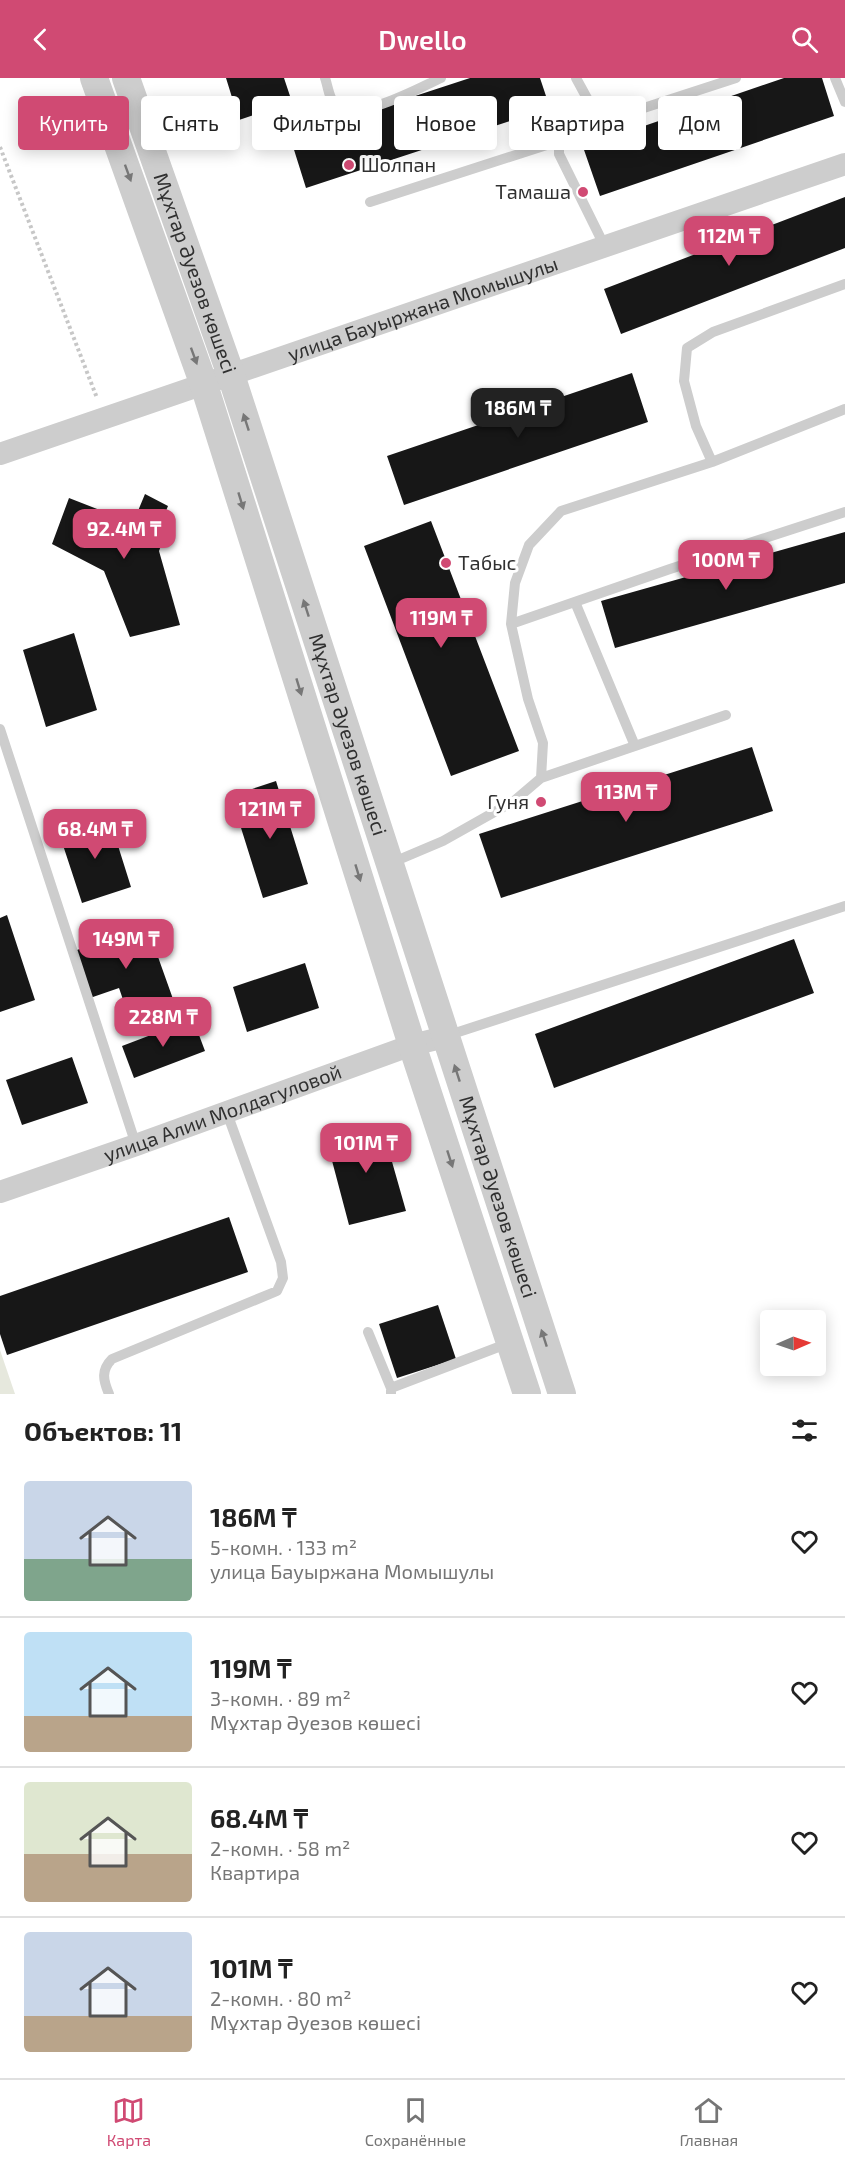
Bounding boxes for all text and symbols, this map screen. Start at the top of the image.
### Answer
icon: back [24,23,57,56]
text: Dwello [378,23,467,55]
icon: search [788,23,821,56]
chip: Купить [18,96,129,150]
chip: Снять [141,96,240,150]
chip: Фильтры [252,96,382,150]
chip: Новое [394,96,497,150]
chip: Квартира [509,96,646,150]
chip: Дом [658,96,742,150]
place label: Шолпан [361,152,436,176]
marker: Шолпан [342,158,356,172]
one-way arrow [124,164,134,182]
street label: Мұхтар Әуезов көшесі [149,169,242,376]
place label: Тамаша [495,179,571,203]
marker: Тамаша [576,185,590,199]
pin: 112M ₸ [680,216,778,267]
text: 112M ₸ [698,223,760,247]
street label: улица Бауыржана Момышулы [284,250,561,366]
one-way arrow [189,347,199,365]
pin: 186M ₸ [469,388,567,439]
text: 186M ₸ [485,395,551,419]
one-way arrow [241,413,251,431]
one-way arrow [237,492,246,510]
pin: 92.4M ₸ [69,509,179,560]
text: 92.4M ₸ [87,516,161,540]
pin: 100M ₸ [677,540,775,591]
text: 100M ₸ [692,547,760,571]
place label: Табыс [458,550,517,574]
marker: Табыс [439,556,453,570]
pin: 119M ₸ [392,598,490,649]
one-way arrow [301,599,310,617]
text: 119M ₸ [410,605,472,629]
street label: Мұхтар Әуезов көшесі [305,630,393,838]
one-way arrow [295,678,305,696]
pin: 113M ₸ [577,772,675,823]
text: 113M ₸ [595,779,657,803]
pin: 121M ₸ [221,789,319,840]
place label: Гуня [487,789,529,814]
marker: Гуня [534,795,548,809]
text: 121M ₸ [239,796,301,820]
pin: 68.4M ₸ [40,809,150,860]
text: 68.4M ₸ [57,816,133,840]
one-way arrow [354,864,363,882]
pin: 149M ₸ [77,919,175,970]
text: 149M ₸ [93,926,159,950]
pin: 228M ₸ [114,997,212,1048]
text: 228M ₸ [128,1004,198,1028]
street label: улица Алии Молдагуловой [100,1059,344,1167]
one-way arrow [452,1064,461,1082]
street label: Мұхтар Әуезов көшесі [455,1092,543,1301]
pin: 101M ₸ [317,1123,415,1174]
text: 101M ₸ [334,1130,398,1154]
one-way arrow [445,1150,455,1168]
north arrow [760,1310,826,1376]
map controls [760,1310,826,1376]
one-way arrow [538,1329,548,1347]
icon: filters [788,1414,821,1447]
text: Объектов: 11 [24,1415,182,1446]
text: 186M ₸ [210,1501,296,1532]
icon: home [72,1505,144,1577]
icon: heart [788,1525,821,1558]
text: 5-комн. · 133 m² [210,1535,357,1559]
text: улица Бауыржана Момышулы [210,1559,494,1583]
text: 119M ₸ [210,1652,291,1683]
icon: home [72,1656,144,1728]
icon: heart [788,1676,821,1709]
text: 3-комн. · 89 m² [210,1686,351,1710]
text: Мұхтар Әуезов көшесі [210,1710,421,1734]
text: 68.4M ₸ [210,1802,308,1833]
icon: home [72,1806,144,1878]
icon: heart [788,1826,821,1859]
text: 2-комн. · 58 m² [210,1836,350,1860]
text: Квартира [210,1860,300,1884]
text: 101M ₸ [210,1952,292,1983]
icon: home [72,1956,144,2028]
icon: heart [788,1976,821,2009]
text: 2-комн. · 80 m² [210,1986,352,2010]
text: Мұхтар Әуезов көшесі [210,2010,421,2034]
tab: Карта [107,2094,151,2149]
tab: Сохранённые [365,2094,466,2149]
tab: Главная [680,2094,738,2149]

